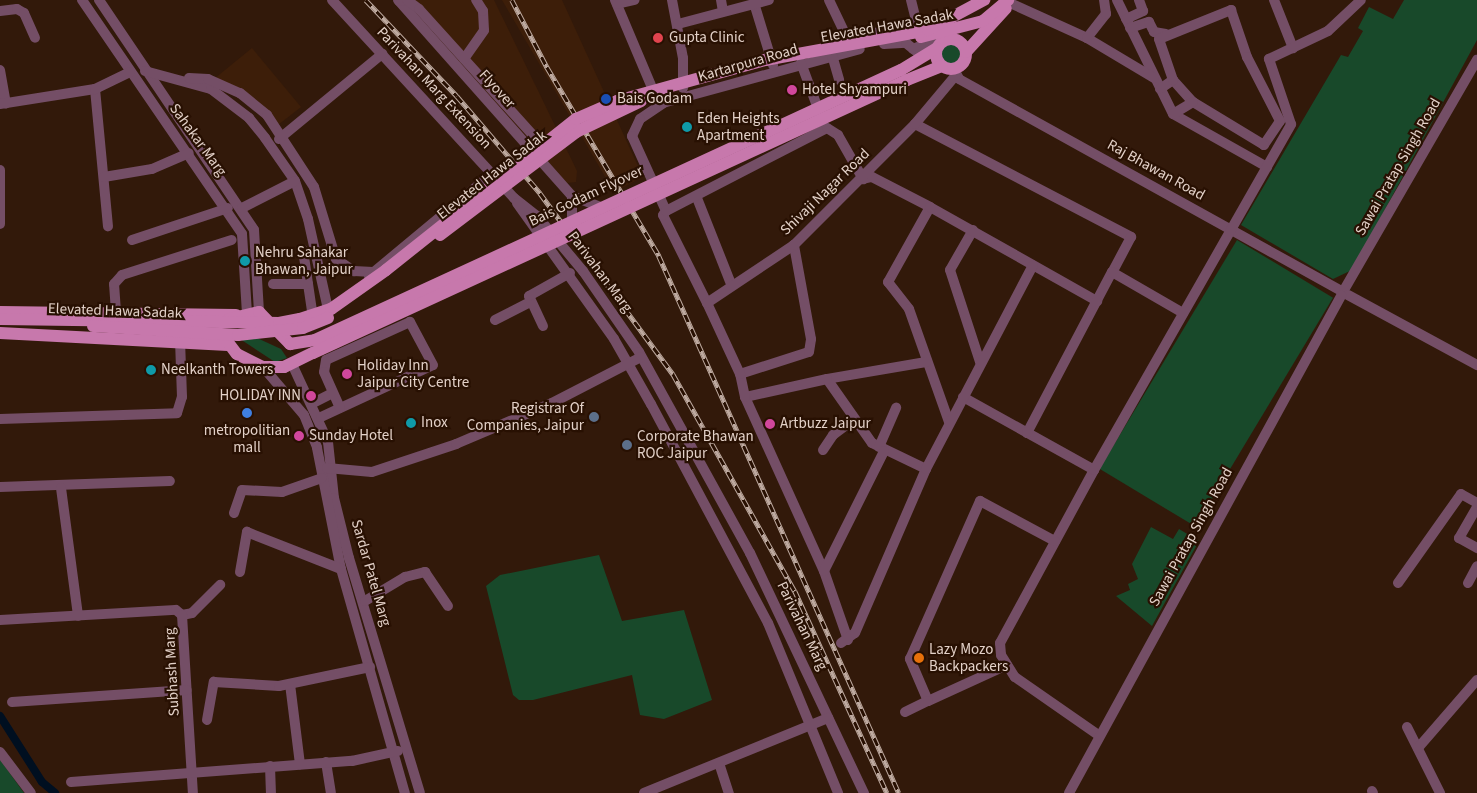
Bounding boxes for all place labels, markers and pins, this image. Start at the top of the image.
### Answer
place label: Gupta Clinic [669,29,745,47]
marker: Gupta Clinic [651,31,665,45]
place label: Hotel Shyampuri [802,81,907,99]
marker: Hotel Shyampuri [786,84,798,96]
place label: Bais Godam [617,90,692,108]
marker: Bais Godam [599,92,613,106]
place label: Eden Heights Apartment [697,109,780,144]
marker: Eden Heights Apartment [681,121,693,133]
place label: Nehru Sahakar Bhawan, Jaipur [255,243,353,278]
marker: Nehru Sahakar Bhawan, Jaipur [239,255,251,267]
place label: Holiday Inn Jaipur City Centre [357,356,469,391]
place label: Neelkanth Towers [161,361,273,379]
marker: Neelkanth Towers [145,364,157,376]
marker: Holiday Inn Jaipur City Centre [341,368,353,380]
place label: HOLIDAY INN [220,387,301,405]
marker: HOLIDAY INN [305,390,317,402]
place label: Registrar Of Companies, Jaipur [467,399,584,434]
marker: metropolitian mall [241,407,253,419]
marker: Registrar Of Companies, Jaipur [588,411,600,423]
place label: Inox [421,414,448,432]
place label: Artbuzz Jaipur [780,415,871,433]
marker: Inox [405,417,417,429]
marker: Artbuzz Jaipur [764,418,776,430]
place label: metropolitian mall [204,421,290,456]
place label: Sunday Hotel [309,427,393,445]
place label: Corporate Bhawan ROC Jaipur [637,427,754,462]
marker: Sunday Hotel [293,430,305,442]
marker: Corporate Bhawan ROC Jaipur [621,439,633,451]
place label: Lazy Mozo Backpackers [929,640,1008,675]
marker: Lazy Mozo Backpackers [913,652,925,664]

